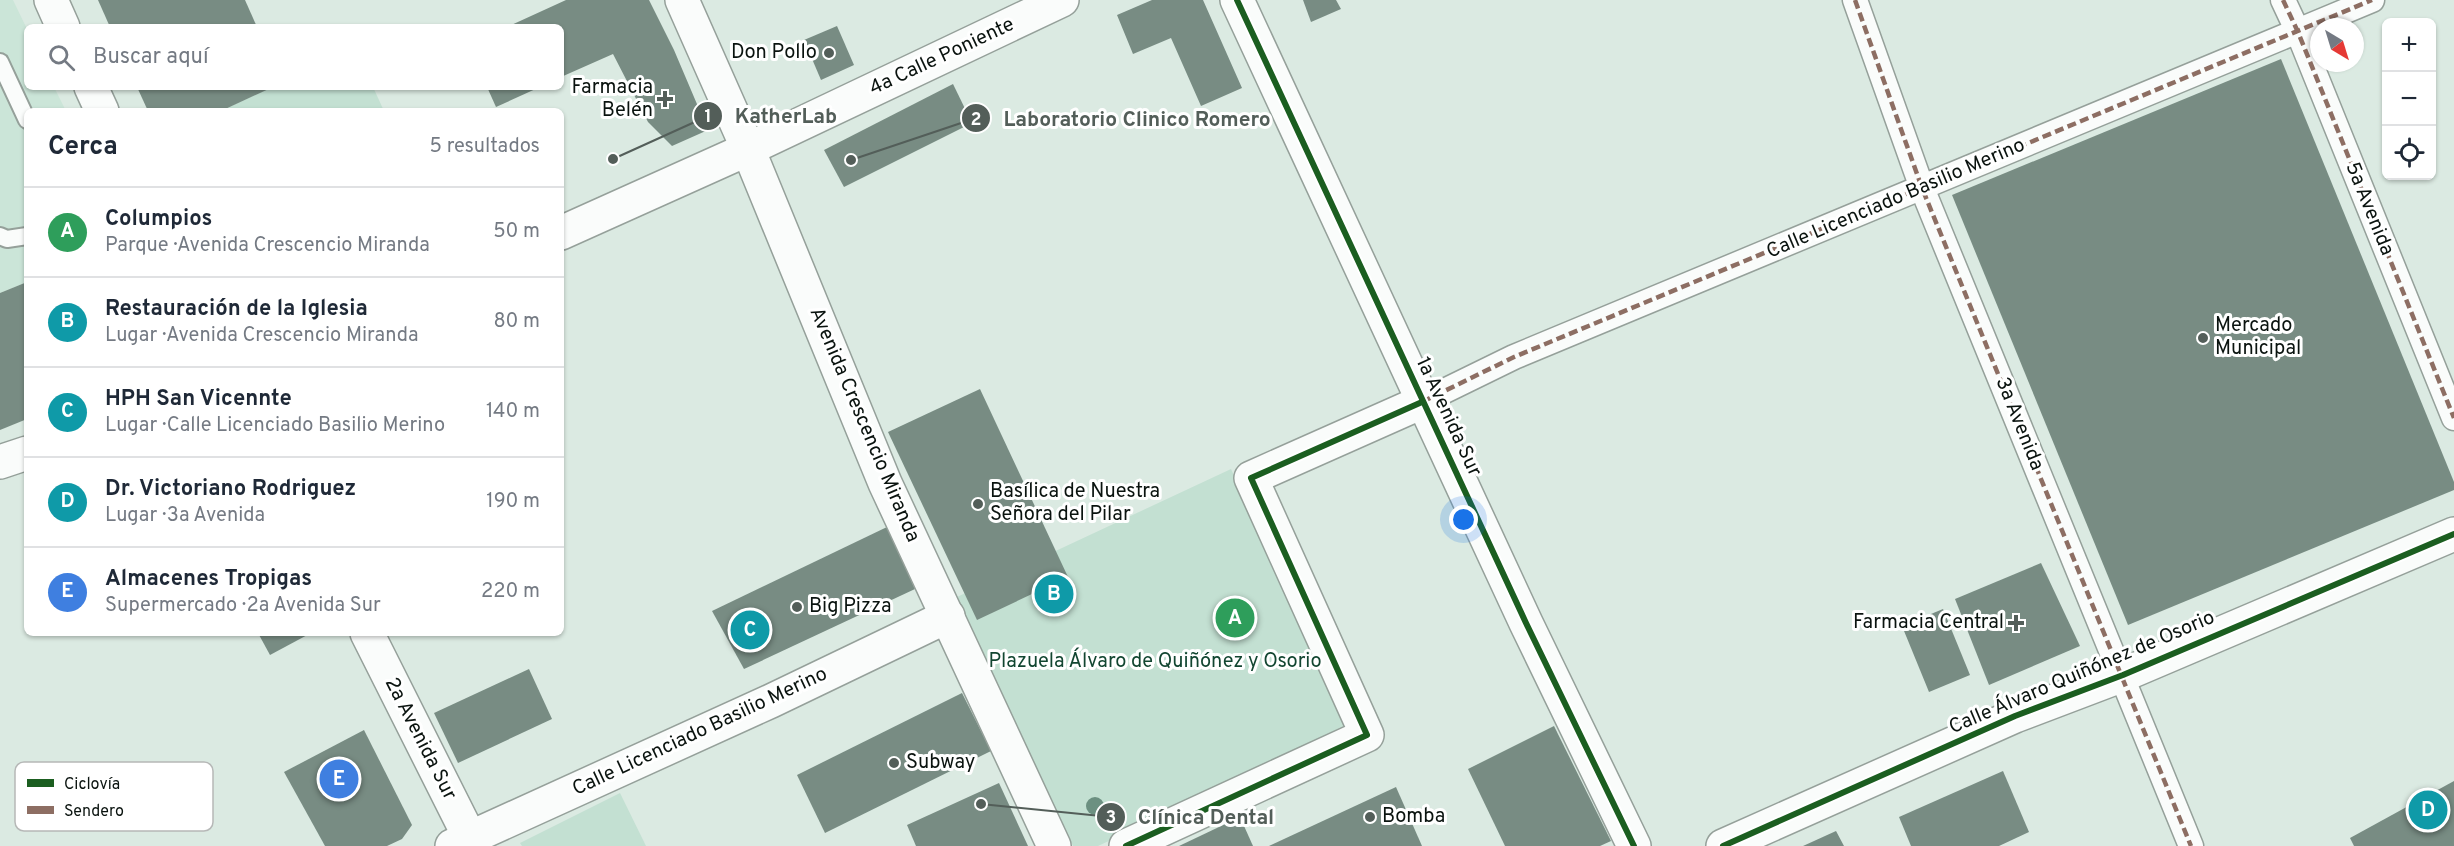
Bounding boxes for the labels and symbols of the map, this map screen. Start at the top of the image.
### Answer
street label: 4a Calle Poniente [865,12,1019,102]
north arrow [2310,18,2364,72]
place label: Don Pollo [731,40,817,66]
marker: Don Pollo [822,46,836,60]
place label: Farmacia Belén [571,75,653,124]
marker: Farmacia Belén [658,92,672,106]
callout: KatherLab [693,96,849,135]
callout: Laboratorio Clinico Romero [961,99,1282,138]
text: KatherLab [735,104,837,131]
text: 1 [704,106,712,129]
text: Laboratorio Clinico Romero [1003,107,1271,134]
text: 2 [970,109,982,132]
street label: Calle Licenciado Basilio Merino [1763,133,2029,265]
street label: 5a Avenida [2338,158,2400,260]
street label: Avenida Crescencio Miranda [803,304,925,546]
place label: Mercado Municipal [2215,313,2301,362]
marker: Mercado Municipal [2196,331,2210,345]
street label: 1a Avenida Sur [1409,353,1487,481]
street label: 3a Avenida [1989,374,2049,474]
place label: Basílica de Nuestra Señora del Pilar [990,479,1160,528]
marker: Basílica de Nuestra Señora del Pilar [971,497,985,511]
your location [1449,505,1478,534]
pin: B [1034,572,1074,616]
place label: Big Pizza [809,594,892,620]
pin: A [1216,596,1254,640]
marker: Big Pizza [790,600,804,614]
street label: Calle Álvaro Quiñónez de Osorio [1944,603,2219,741]
pin: C [730,608,770,652]
place label: Farmacia Central [1853,610,2004,636]
marker: Farmacia Central [2009,616,2023,630]
park label: Plazuela Álvaro de Quiñónez y Osorio [988,647,1322,675]
street label: Calle Licenciado Basilio Merino [568,661,832,803]
street label: 2a Avenida Sur [378,673,462,805]
place label: Subway [906,750,975,776]
pin: E [320,756,358,802]
marker: Subway [887,756,901,770]
legend [15,762,213,831]
text: Ciclovía [64,775,120,795]
pin: D [2408,788,2448,832]
callout: Clínica Dental [1096,797,1287,836]
text: Sendero [64,802,124,822]
place label: Bomba [1382,804,1445,830]
text: Clínica Dental [1138,805,1274,832]
text: 3 [1106,807,1116,830]
marker: Bomba [1363,810,1377,824]

